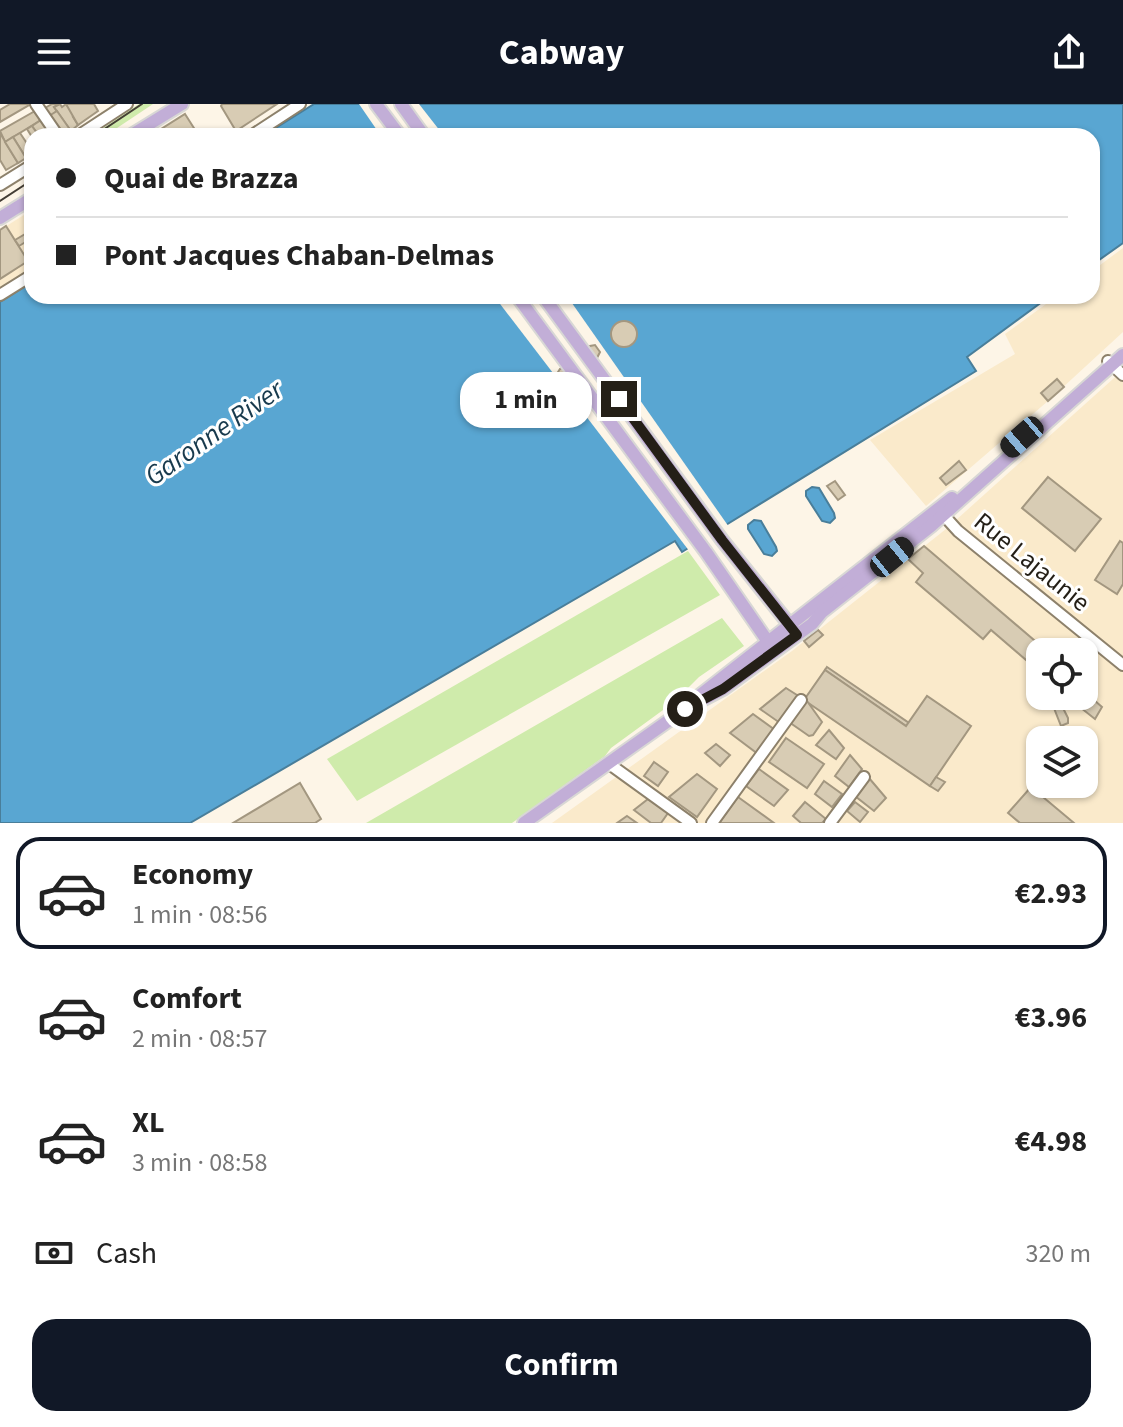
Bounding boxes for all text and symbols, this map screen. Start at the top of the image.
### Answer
text: Cabway [499,27,624,78]
icon: menu [32,30,76,74]
icon: share [1047,30,1091,74]
text: Quai de Brazza [104,157,298,200]
text: Pont Jacques Chaban-Delmas [104,234,494,277]
water label: Garonne River [136,370,293,496]
callout: 1 min [459,371,591,427]
text: 1 min [494,381,558,418]
route end [601,381,637,417]
car [996,412,1048,462]
street label: Rue Lajaunie [966,504,1098,620]
car [866,533,918,581]
map controls [1026,638,1098,798]
button: locate [1026,638,1098,710]
route start [667,691,703,727]
button: layers [1026,726,1098,798]
text: Economy [132,853,253,896]
icon: car [36,857,108,929]
text: €2.93 [1015,872,1087,915]
text: 1 min · 08:56 [132,896,267,933]
text: Comfort [132,977,242,1020]
icon: car [36,981,108,1053]
text: €3.96 [1015,996,1087,1039]
text: 2 min · 08:57 [132,1020,267,1057]
text: XL [132,1101,165,1144]
icon: car [36,1105,108,1177]
text: €4.98 [1015,1120,1087,1163]
text: 3 min · 08:58 [132,1144,267,1181]
icon: cash [32,1231,76,1275]
text: Cash [96,1232,157,1275]
text: 320 m [1025,1235,1091,1272]
button: Confirm [32,1319,1091,1411]

